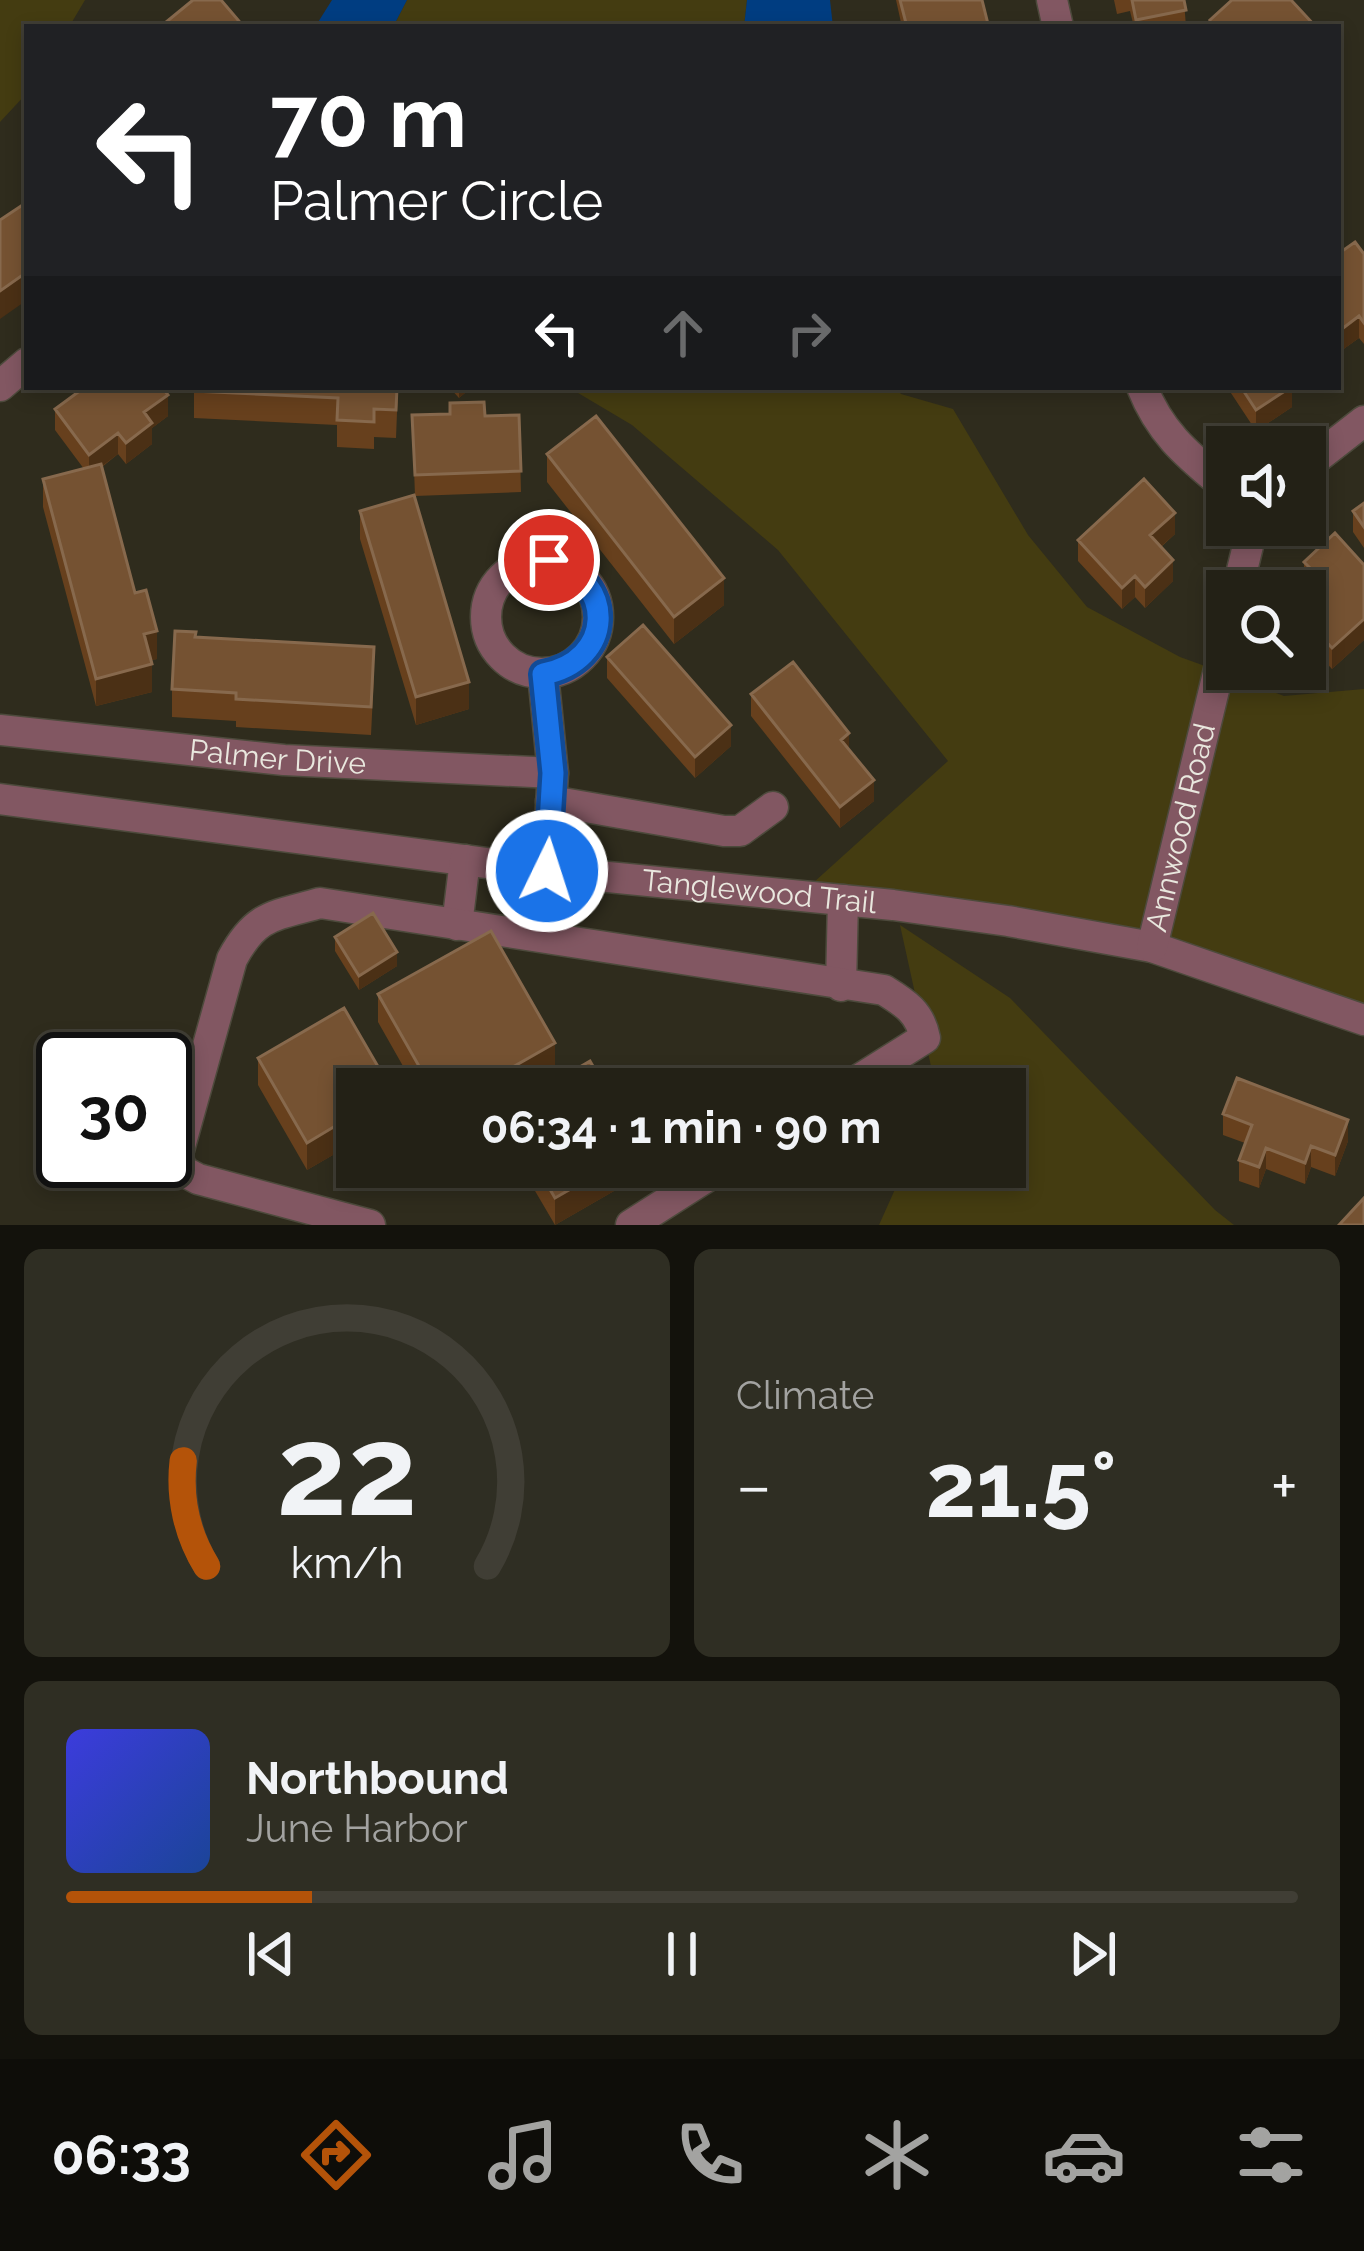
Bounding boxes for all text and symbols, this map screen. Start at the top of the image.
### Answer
text: 70 m [270,68,467,167]
icon: left [72,72,228,228]
text: Palmer Circle [270,169,603,233]
icon: left [524,300,590,366]
icon: ahead [650,300,716,366]
icon: right [776,300,842,366]
map controls [1206,426,1326,690]
button: sound [1206,426,1326,546]
pin [498,509,600,611]
icon: arrive [516,527,582,593]
button: search [1206,570,1326,690]
street label: Annwood Road [1138,720,1222,935]
street label: Palmer Drive [187,732,367,781]
position arrow [484,808,610,934]
street label: Tanglewood Trail [641,862,879,920]
speed limit sign: 30 [36,1032,192,1188]
text: 06:34 · 1 min · 90 m [481,1101,881,1154]
text: Climate [736,1372,874,1418]
text: 22 [277,1398,417,1544]
text: 21.5° [926,1432,1117,1538]
text: − [736,1447,772,1524]
text: + [1271,1447,1298,1524]
text: km/h [290,1538,404,1588]
text: Northbound [246,1752,509,1805]
text: June Harbor [246,1805,468,1851]
icon: previous [238,1921,304,1987]
icon: pause [649,1921,715,1987]
icon: next [1060,1921,1126,1987]
icon: directions [294,2113,378,2197]
icon: music [481,2113,565,2197]
icon: phone [668,2113,752,2197]
icon: climate [855,2113,939,2197]
icon: car [1042,2113,1126,2197]
icon: filters [1229,2113,1313,2197]
text: 06:33 [51,2123,191,2187]

